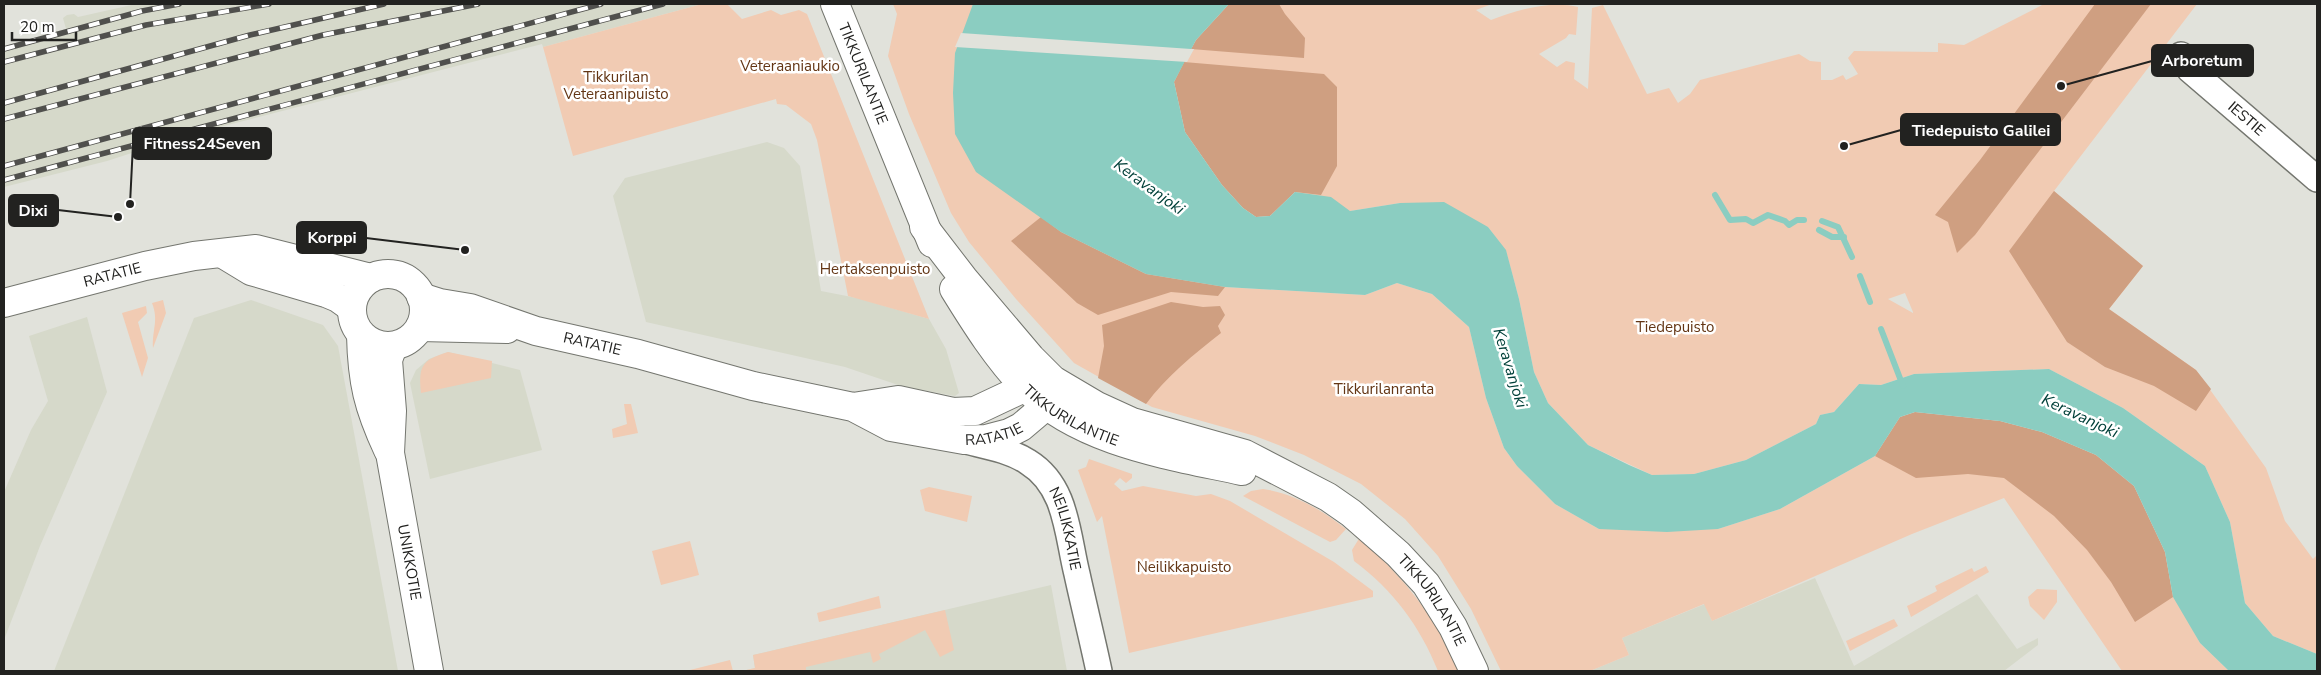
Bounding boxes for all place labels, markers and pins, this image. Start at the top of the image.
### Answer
callout: Arboretum [2152,45,2253,76]
callout: Tiedepuisto Galilei [1901,114,2060,145]
callout: Fitness24Seven [133,128,271,159]
callout: Dixi [9,195,58,226]
callout: Korppi [297,222,366,253]

